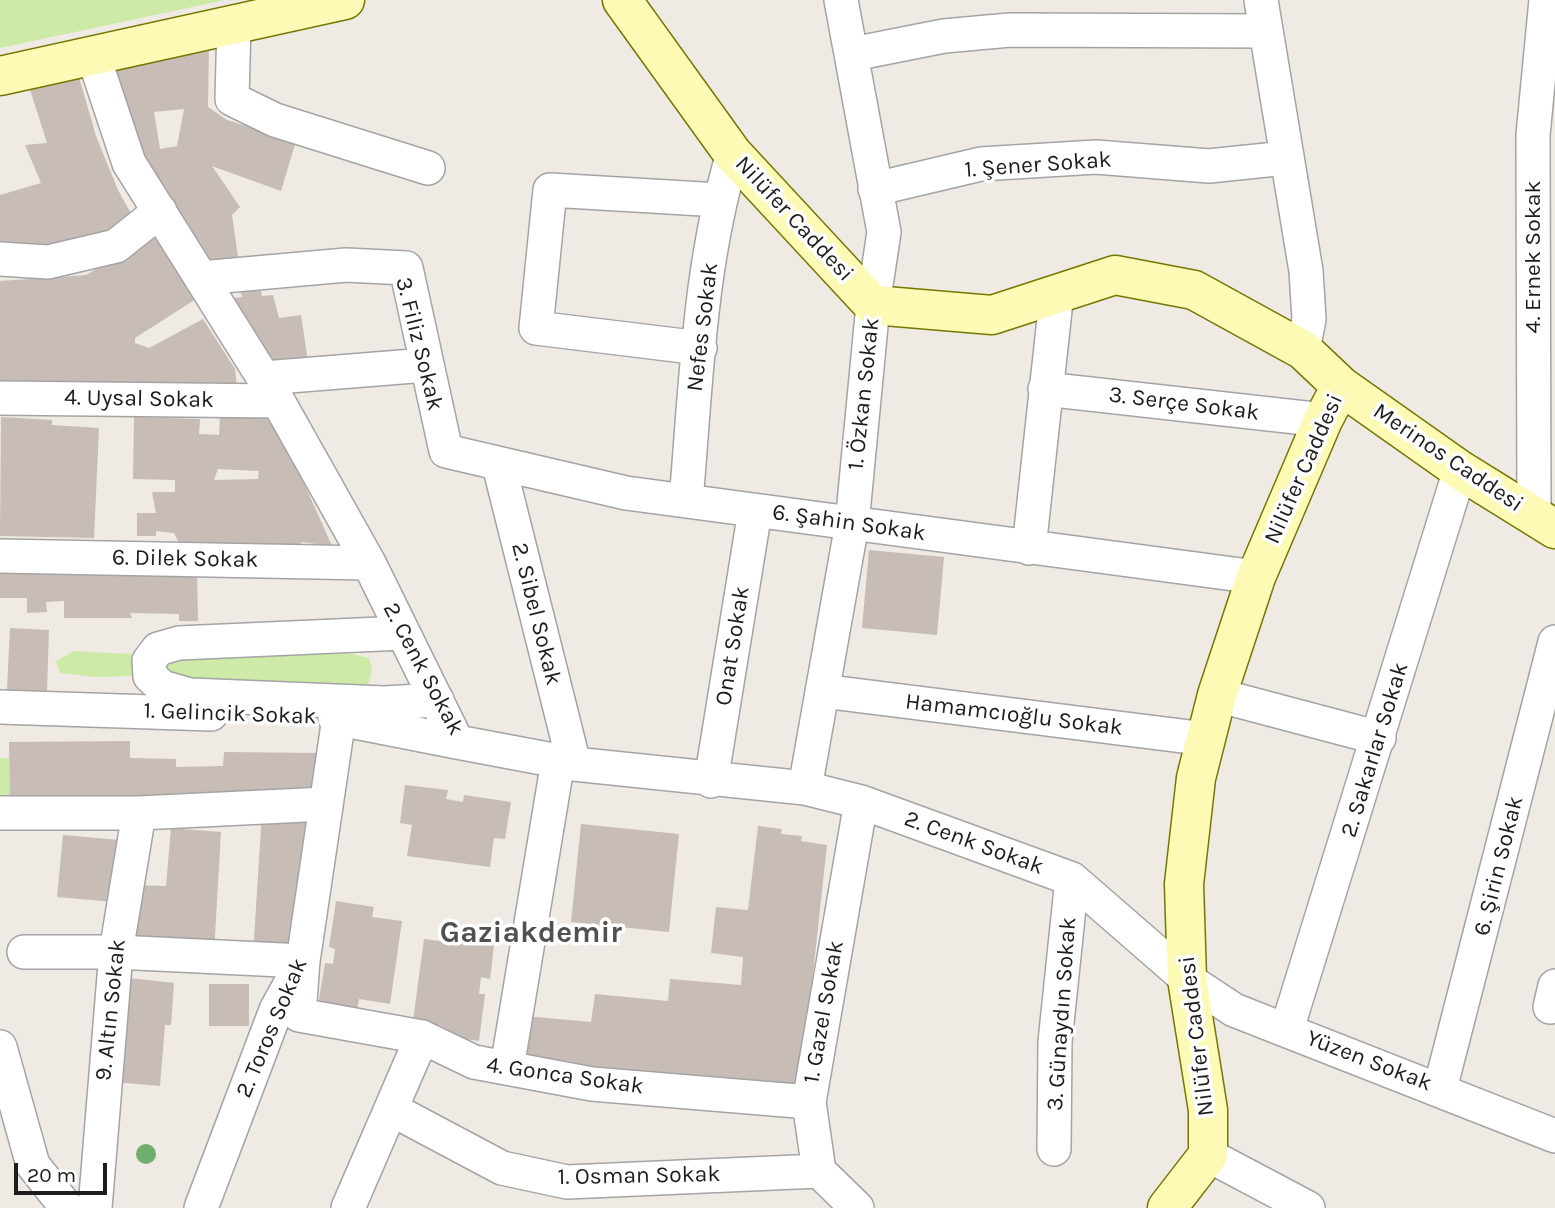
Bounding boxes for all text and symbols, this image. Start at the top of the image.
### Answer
street label: 1. Şener Sokak [964,146,1112,184]
street label: Nilüfer Caddesi [729,151,859,287]
street label: 4. Ernek Sokak [1519,181,1547,333]
street label: Nefes Sokak [681,261,725,393]
street label: 3. Filiz Sokak [389,274,449,414]
street label: 1. Özkan Sokak [842,317,886,471]
street label: 3. Serçe Sokak [1107,381,1261,427]
street label: 4. Uysal Sokak [64,384,214,414]
street label: Nilüfer Caddesi [1259,390,1349,548]
street label: Merinos Caddesi [1368,398,1528,518]
street label: 6. Şahin Sokak [771,499,927,547]
street label: 2. Sibel Sokak [505,540,567,688]
street label: 6. Dilek Sokak [112,544,258,574]
street label: Onat Sokak [710,584,756,708]
street label: 2. Cenk Sokak [377,598,469,740]
street label: 2. Sakarlar Sokak [1335,659,1415,841]
street label: Hamamcıoğlu Sokak [904,688,1124,742]
street label: 1. Gelincik Sokak [143,697,317,731]
street label: 6. Şirin Sokak [1468,793,1530,939]
street label: 2. Cenk Sokak [901,805,1047,881]
district label: Gaziakdemir [440,915,622,951]
street label: 3. Günaydın Sokak [1041,916,1083,1112]
street label: 9. Altın Sokak [90,938,132,1082]
street label: 1. Gazel Sokak [798,939,850,1085]
street label: 2. Toros Sokak [230,954,314,1102]
street label: Nilüfer Caddesi [1173,954,1221,1118]
street label: Yüzen Sokak [1302,1024,1436,1098]
street label: 4. Gonca Sokak [484,1051,646,1101]
scale bar [18,1148,110,1192]
street label: 1. Osman Sokak [557,1161,721,1191]
text: 20 m [27,1163,76,1187]

